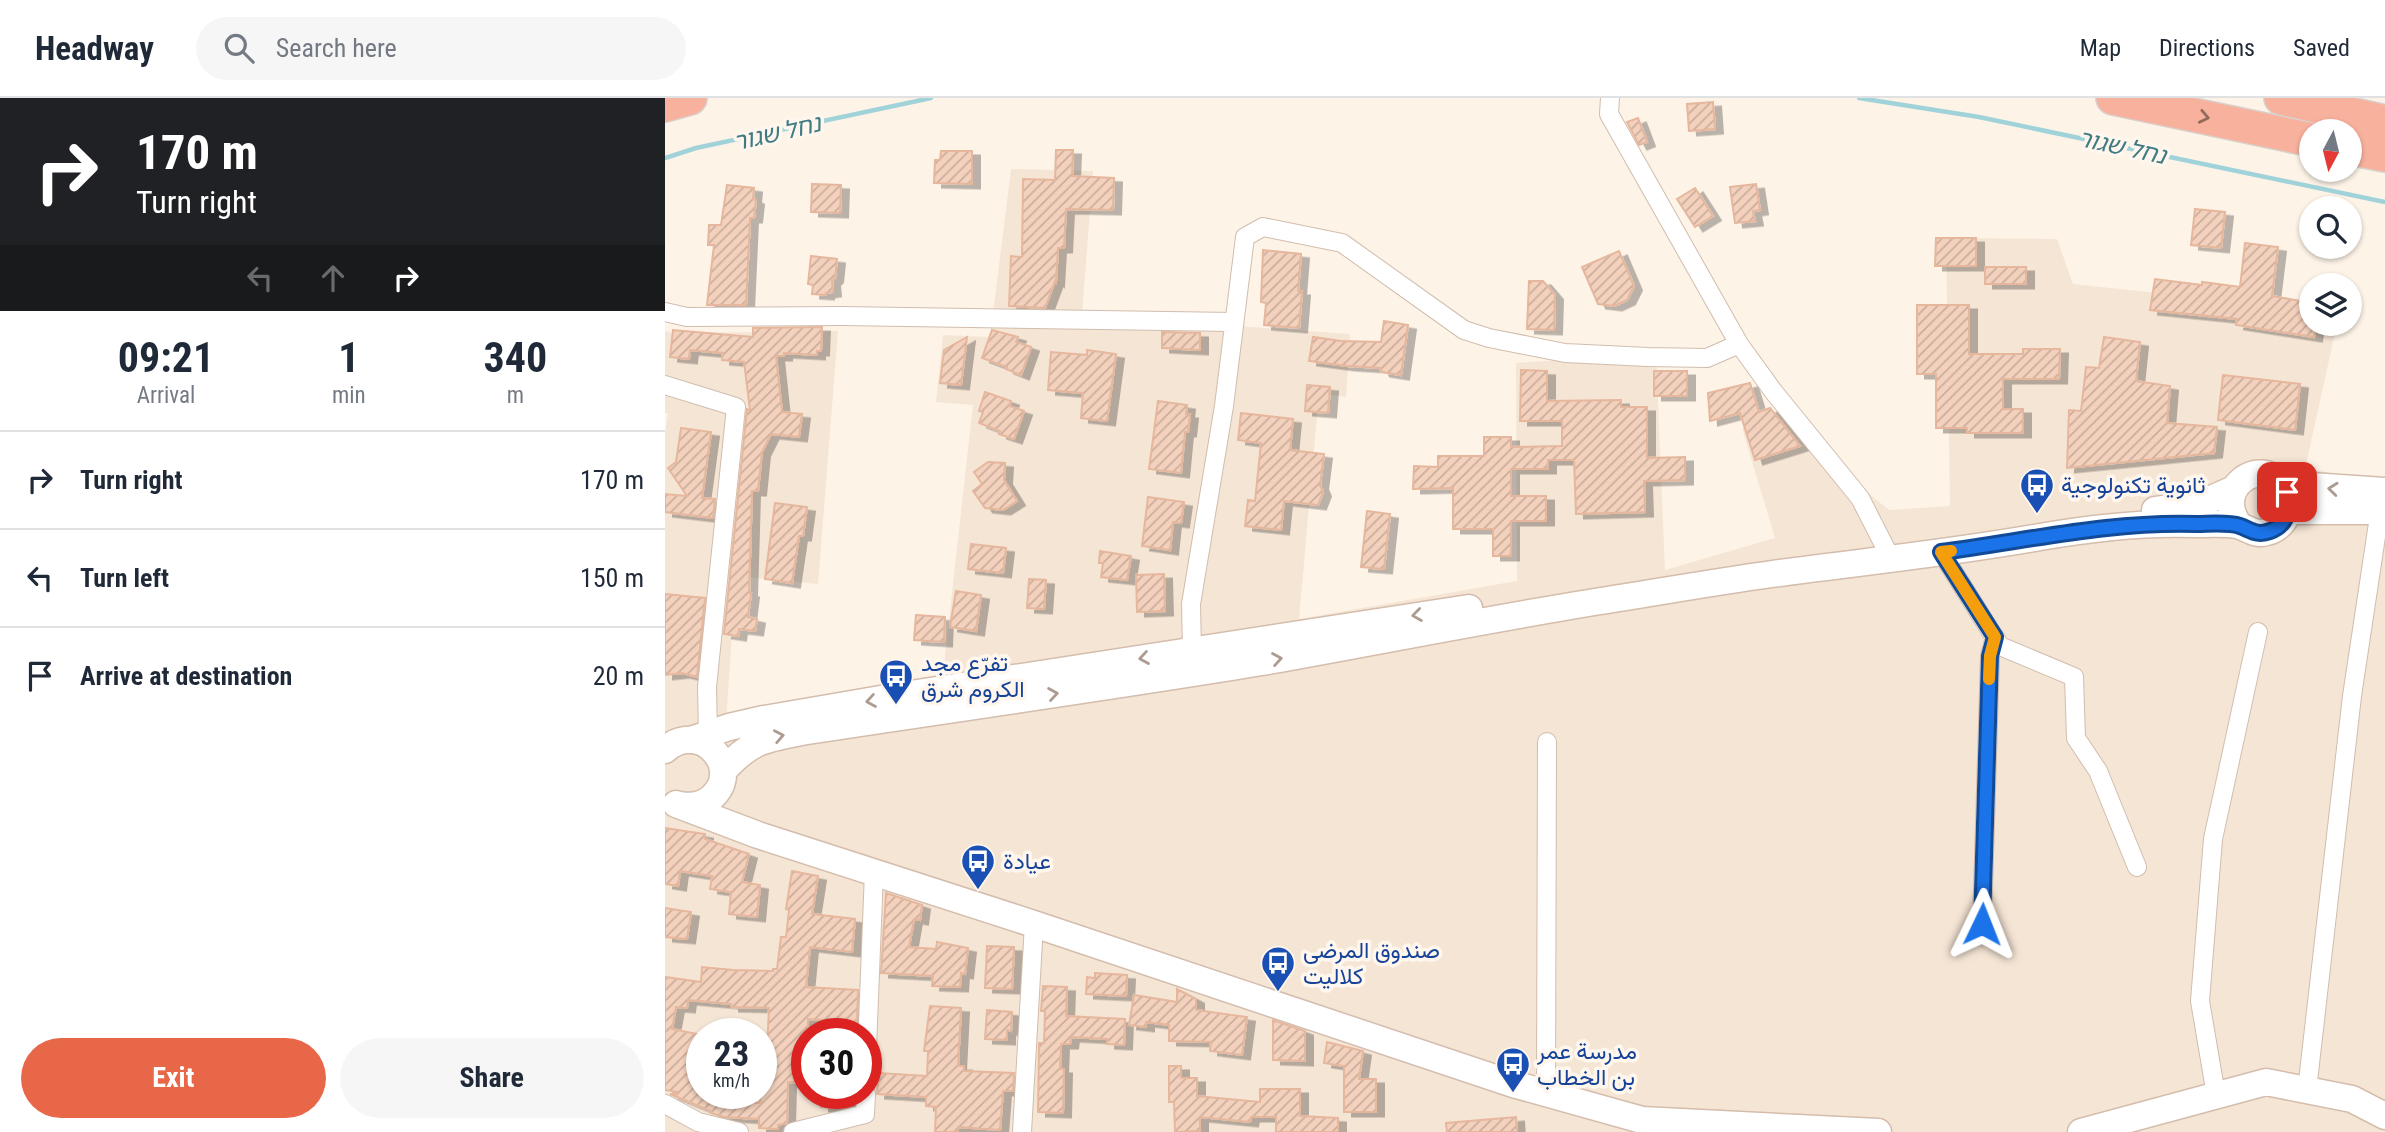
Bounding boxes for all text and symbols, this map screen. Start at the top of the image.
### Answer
search box [196,17,686,80]
text: Headway [35,29,154,68]
icon: search [220,29,258,67]
text: Search here [276,33,397,63]
text: Map [2080,34,2121,62]
text: Directions [2159,34,2255,62]
text: Saved [2293,34,2350,62]
water label: נחל שגור [730,109,825,157]
one-way arrow [2198,109,2210,124]
north arrow [2299,119,2363,182]
map controls [2299,119,2362,336]
text: 170 m [136,124,258,181]
water label: נחל שגור [2076,124,2170,170]
icon: right [21,126,112,217]
text: Turn right [136,183,257,221]
button: search [2299,196,2362,259]
icon: left [241,259,279,297]
icon: ahead [314,259,352,297]
icon: right [387,259,425,297]
button: layers [2299,273,2362,336]
text: 09:21 [118,333,214,382]
text: 1 [338,333,359,382]
text: 340 [483,333,547,382]
text: Arrival [137,382,195,409]
text: min [332,382,366,409]
text: m [507,382,524,409]
icon: right [21,461,59,499]
pin [2257,462,2317,522]
text: Turn right [80,465,182,495]
text: 170 m [580,465,644,495]
bus stop icon: ثانوية تكنولوجية [2018,466,2056,515]
place label: ثانوية تكنولوجية [2061,472,2206,500]
icon: arrive [2268,473,2306,511]
one-way arrow [2328,482,2339,497]
icon: left [21,559,59,597]
text: Turn left [80,563,169,593]
text: 150 m [580,563,644,593]
one-way arrow [1411,608,1423,623]
place label: تفرّع مجد الكروم شرق [921,650,1025,704]
one-way arrow [1138,650,1150,665]
one-way arrow [1271,652,1283,667]
icon: arrive [21,657,59,695]
bus stop icon: تفرّع مجد الكروم شرق [877,657,915,706]
text: Arrive at destination [80,661,292,691]
text: 20 m [593,661,644,691]
one-way arrow [1047,687,1059,702]
one-way arrow [865,693,877,708]
one-way arrow [773,730,785,745]
bus stop icon: عيادة [959,842,997,891]
place label: عيادة [1003,848,1051,875]
position arrow [1945,887,2019,961]
place label: صندوق المرضى كلاليت [1303,937,1440,990]
bus stop icon: صندوق المرضى كلاليت [1259,944,1297,993]
speed limit sign: 30 [791,1018,882,1109]
text: 23 [714,1034,749,1075]
button: Exit [21,1038,326,1118]
button: Share [340,1038,644,1118]
place label: مدرسة عمر بن الخطاب [1536,1038,1637,1091]
bus stop icon: مدرسة عمر بن الخطاب [1494,1045,1532,1094]
text: km/h [713,1070,750,1091]

